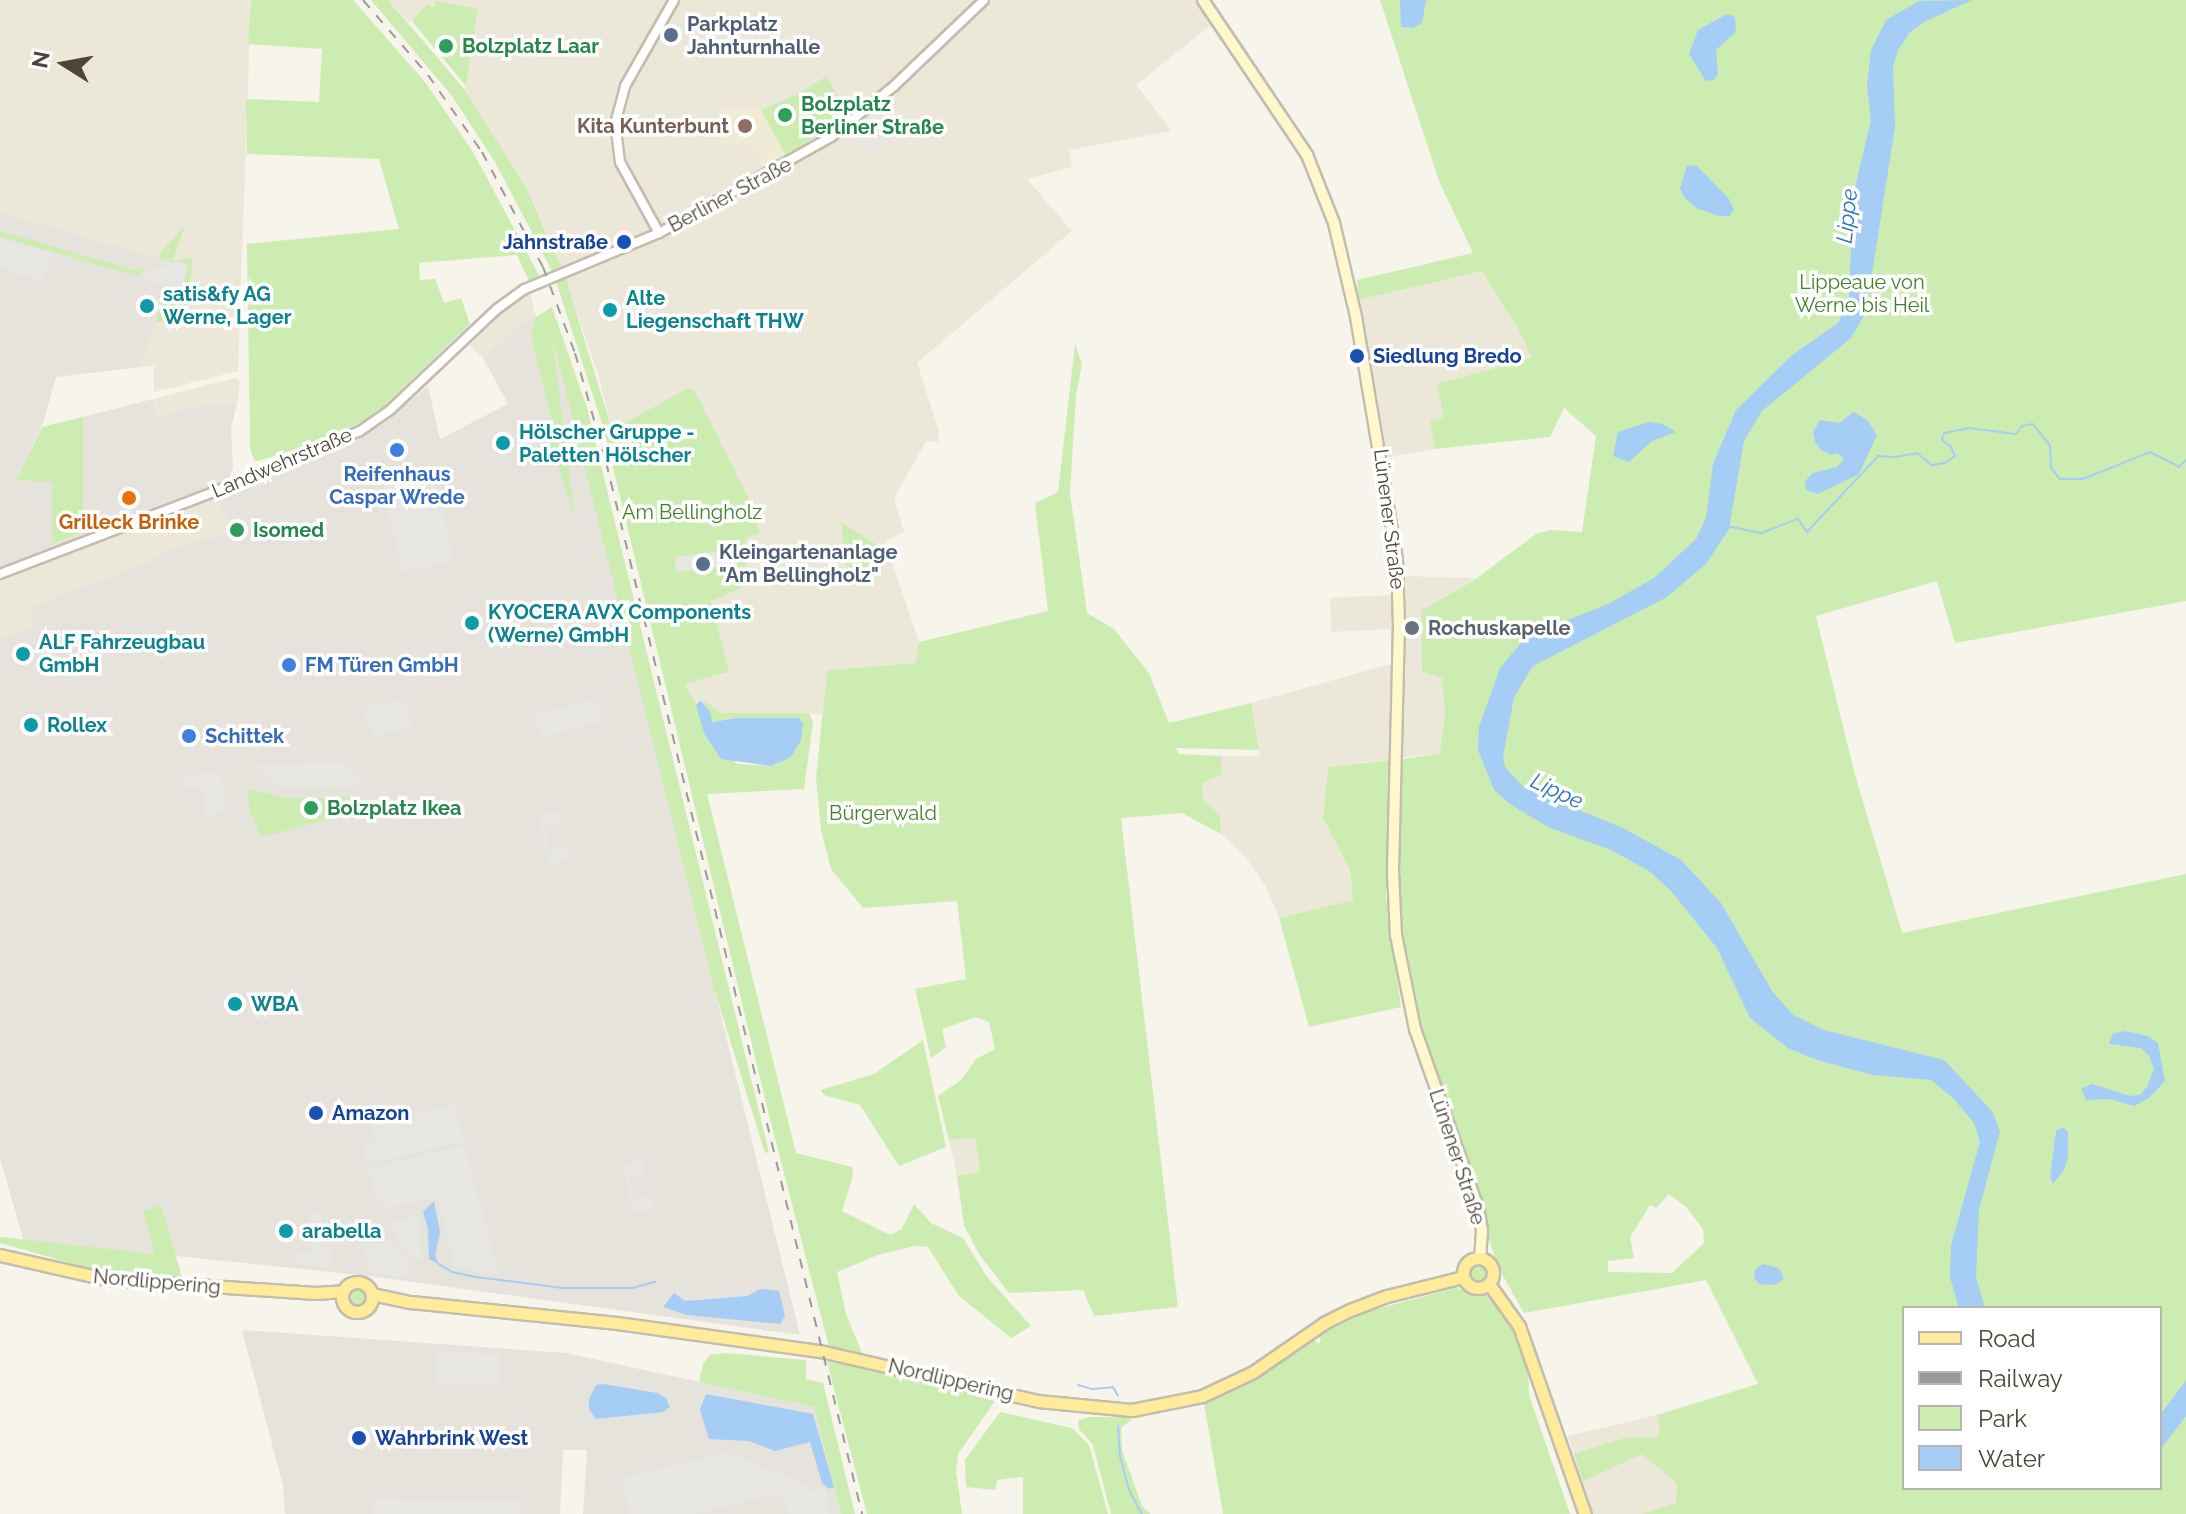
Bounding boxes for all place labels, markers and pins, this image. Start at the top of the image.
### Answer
place label: Parkplatz Jahnturnhalle [687,12,820,59]
marker: Parkplatz Jahnturnhalle [662,26,680,44]
place label: Bolzplatz Laar [462,34,599,58]
marker: Bolzplatz Laar [437,37,455,55]
place label: Bolzplatz Berliner Straße [801,92,944,139]
marker: Bolzplatz Berliner Straße [776,106,794,124]
place label: Kita Kunterbunt [577,114,729,138]
marker: Kita Kunterbunt [736,117,754,135]
place label: Jahnstraße [503,230,608,254]
marker: Jahnstraße [615,233,633,251]
place label: satis&fy AG Werne, Lager [163,282,291,329]
place label: Alte Liegenschaft THW [626,286,804,333]
marker: satis&fy AG Werne, Lager [138,297,156,315]
marker: Alte Liegenschaft THW [601,301,619,319]
place label: Siedlung Bredo [1373,344,1522,368]
marker: Siedlung Bredo [1348,347,1366,365]
place label: Hölscher Gruppe - Paletten Hölscher [519,420,695,467]
marker: Hölscher Gruppe - Paletten Hölscher [494,434,512,452]
marker: Reifenhaus Caspar Wrede [388,441,406,459]
place label: Reifenhaus Caspar Wrede [329,462,465,509]
marker: Grilleck Brinke [120,489,138,507]
place label: Grilleck Brinke [59,510,199,534]
place label: Isomed [253,518,324,542]
marker: Isomed [228,521,246,539]
place label: Kleingartenanlage "Am Bellingholz" [719,540,897,587]
marker: Kleingartenanlage "Am Bellingholz" [694,555,712,573]
place label: KYOCERA AVX Components (Werne) GmbH [488,600,752,647]
marker: KYOCERA AVX Components (Werne) GmbH [463,614,481,632]
place label: Rochuskapelle [1428,616,1571,640]
marker: Rochuskapelle [1403,619,1421,637]
place label: ALF Fahrzeugbau GmbH [39,630,206,677]
marker: ALF Fahrzeugbau GmbH [14,645,32,663]
place label: FM Türen GmbH [305,653,459,677]
marker: FM Türen GmbH [280,656,298,674]
place label: Rollex [47,713,107,737]
marker: Rollex [22,716,40,734]
place label: Schittek [205,724,284,748]
marker: Schittek [180,727,198,745]
place label: Bolzplatz Ikea [327,796,461,820]
marker: Bolzplatz Ikea [302,799,320,817]
place label: WBA [251,992,299,1016]
marker: WBA [226,995,244,1013]
place label: Amazon [332,1101,409,1125]
marker: Amazon [307,1104,325,1122]
place label: arabella [302,1219,381,1243]
marker: arabella [277,1222,295,1240]
place label: Wahrbrink West [375,1426,529,1450]
marker: Wahrbrink West [350,1429,368,1447]

